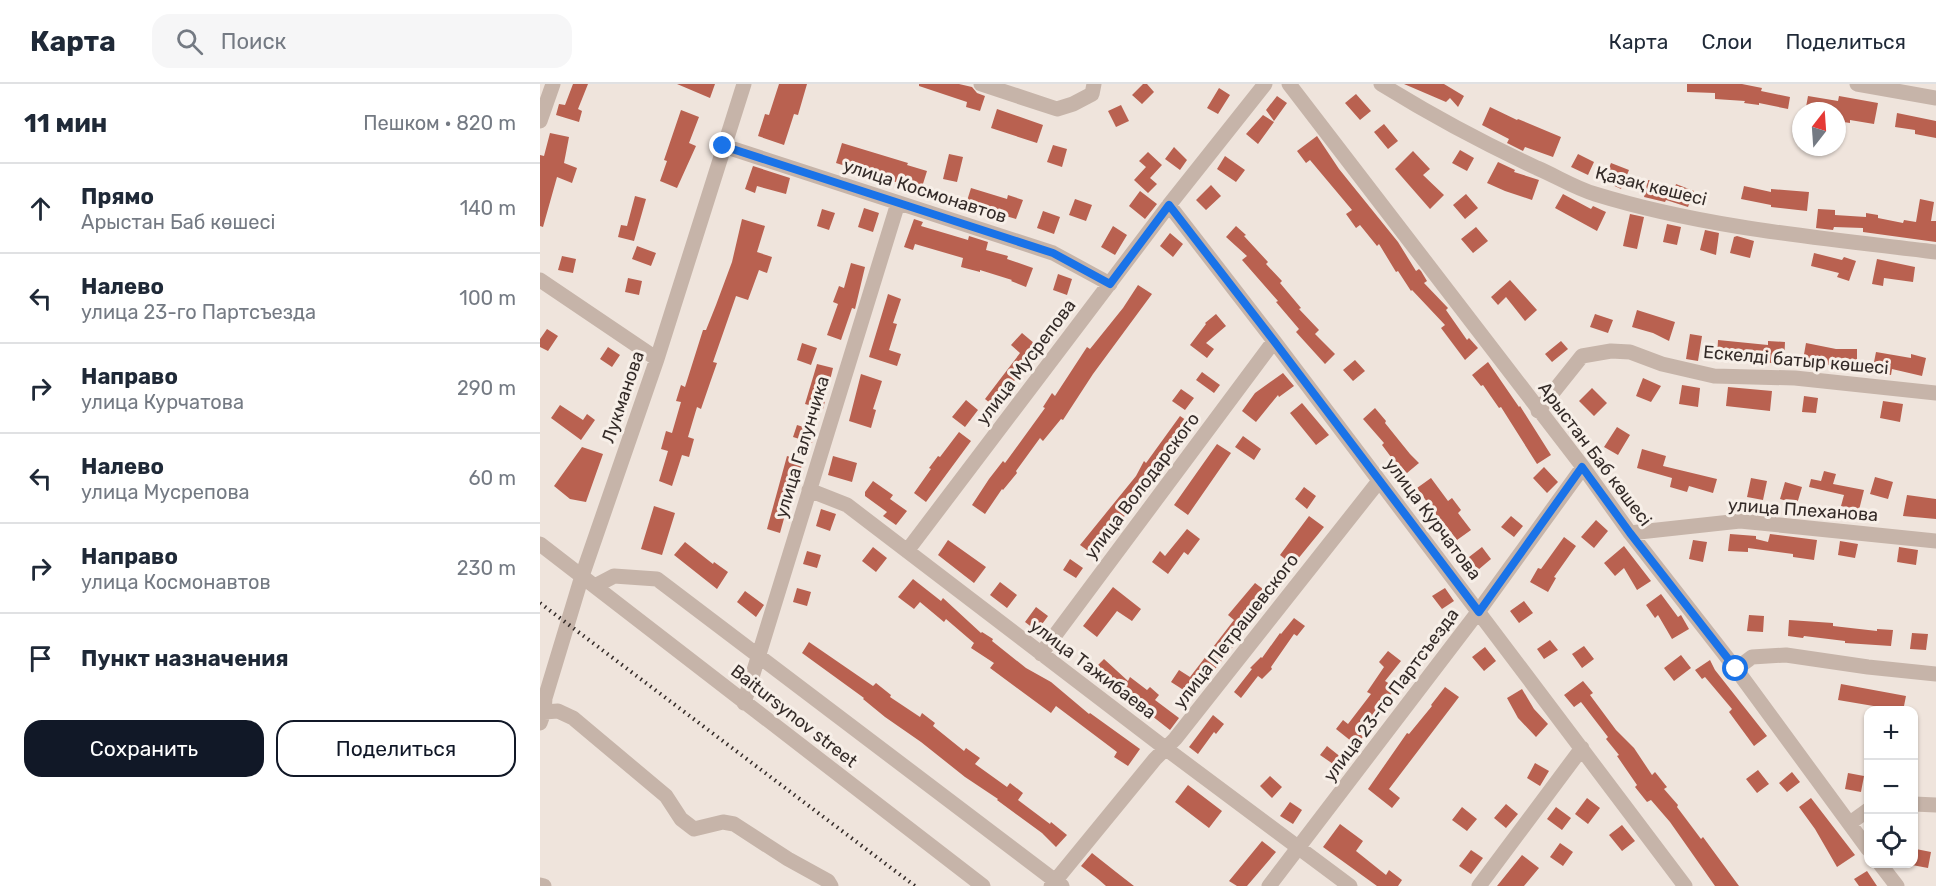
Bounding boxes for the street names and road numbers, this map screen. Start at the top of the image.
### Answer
street label: улица Космонавтов [840,154,1010,228]
street label: Қазақ көшесі [1593,162,1709,210]
street label: улица Мусрепова [972,295,1080,429]
street label: Ескелді батыр көшесі [1702,341,1890,379]
street label: Лукманова [597,348,649,446]
street label: улица Галунчика [770,373,834,521]
street label: Арыстан Баб көшесі [1534,378,1656,530]
street label: улица Володарского [1080,408,1204,564]
street label: улица Курчатова [1380,454,1486,584]
street label: улица Плеханова [1727,494,1879,526]
street label: улица Петрашевского [1169,549,1303,713]
street label: улица 23-го Партсъезда [1319,604,1463,786]
street label: улица Тажибаева [1026,614,1160,724]
street label: Baitursynov street [726,660,862,772]

